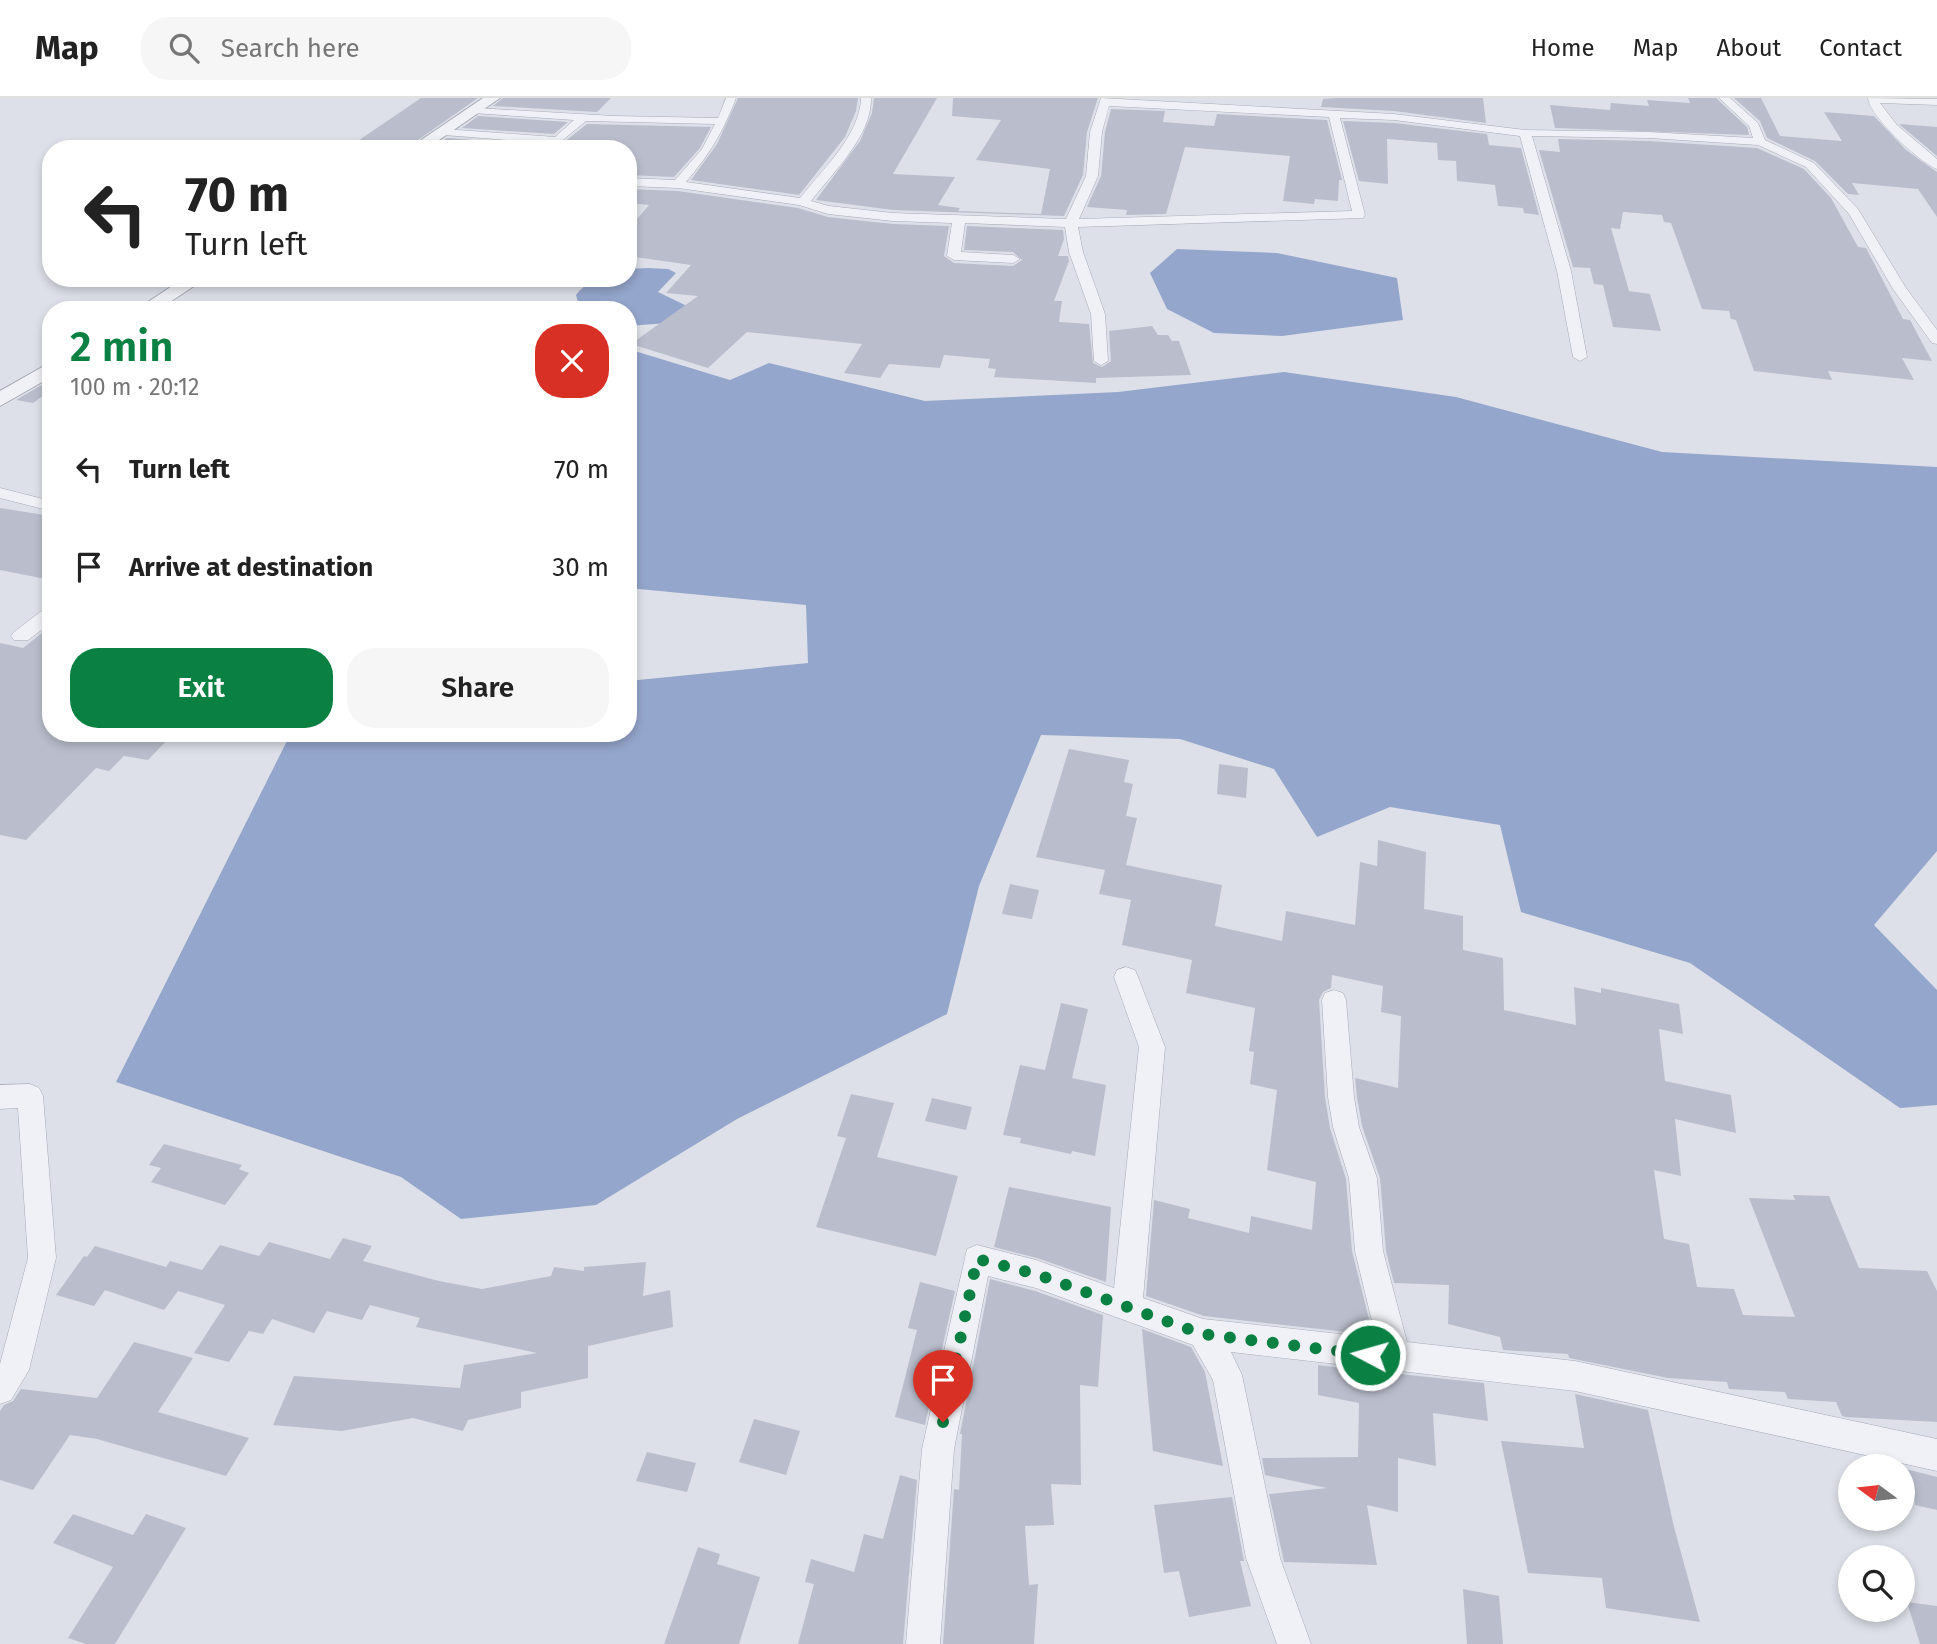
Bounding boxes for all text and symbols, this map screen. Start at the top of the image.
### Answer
search box [141,17,631,80]
text: Map [35,28,99,68]
icon: search [165,29,203,67]
text: Search here [221,33,360,64]
text: Home [1531,34,1595,62]
text: Map [1633,34,1679,62]
text: About [1717,34,1781,62]
text: Contact [1819,34,1902,62]
text: 70 m [185,165,289,224]
icon: left [70,168,161,259]
text: Turn left [185,225,307,263]
text: 2 min [70,322,174,372]
button: close [535,324,609,398]
text: 100 m · 20:12 [70,373,199,401]
icon: left [70,450,108,488]
text: Turn left [129,454,230,485]
text: 70 m [554,454,609,485]
icon: arrive [70,548,108,586]
text: Arrive at destination [129,552,373,583]
text: 30 m [552,552,609,583]
button: Exit [70,648,333,728]
button: Share [347,648,609,728]
position arrow [1333,1318,1407,1392]
pin [913,1350,973,1422]
icon: arrive [924,1361,962,1399]
north arrow [1838,1454,1914,1531]
map controls [1838,1454,1915,1622]
button: search [1838,1545,1915,1622]

